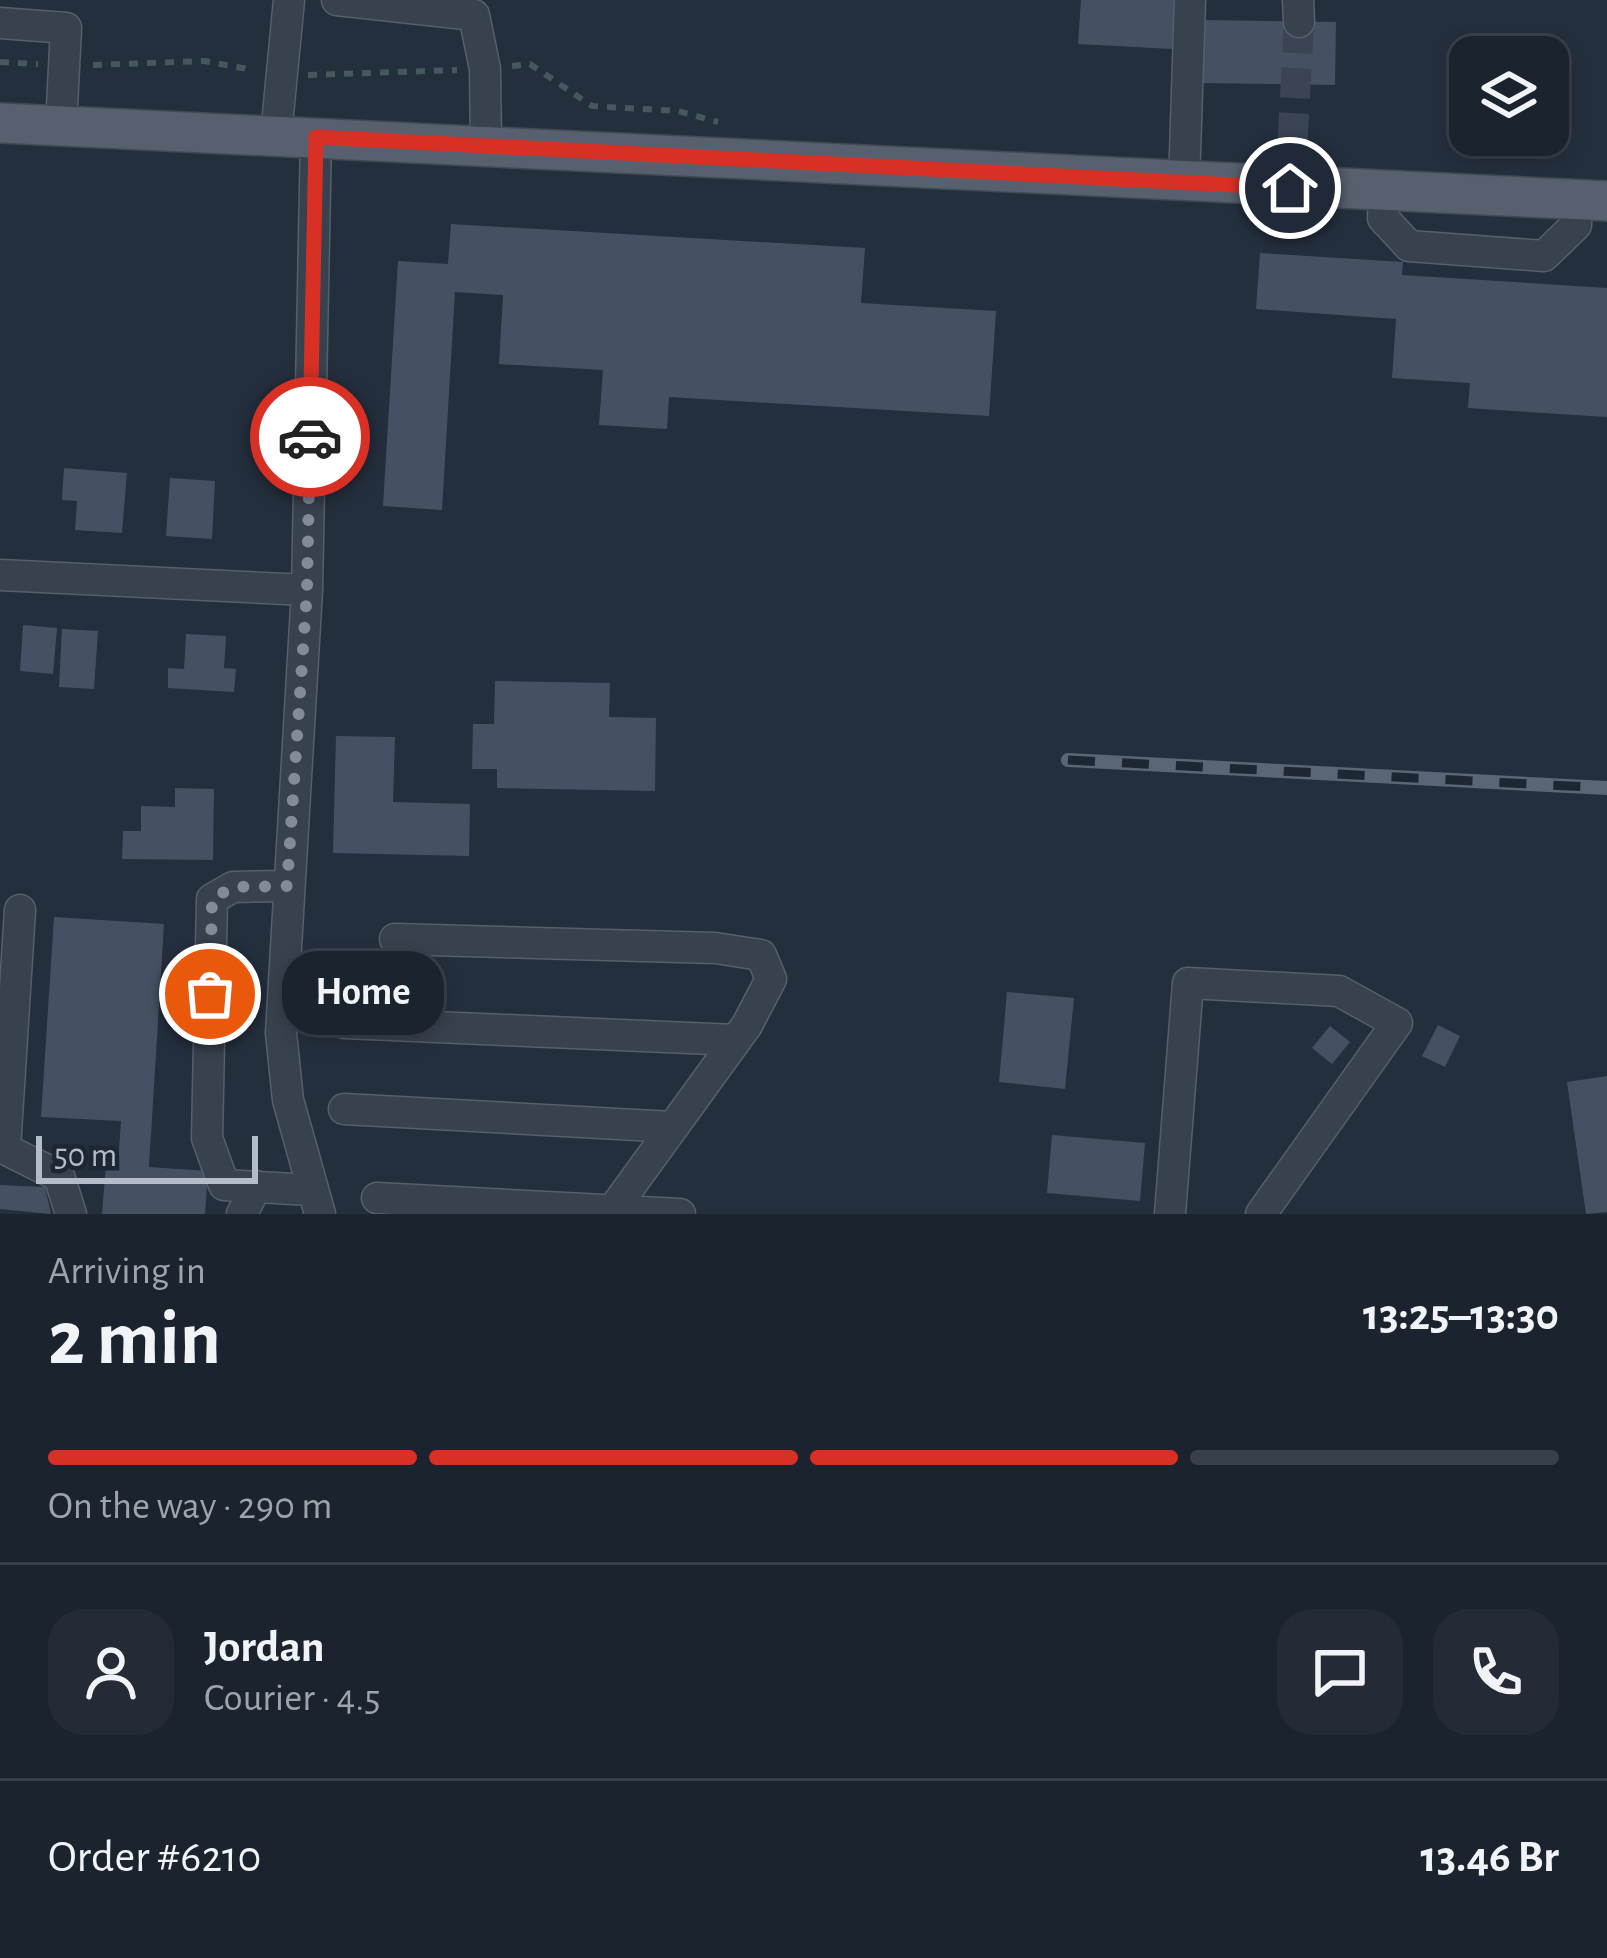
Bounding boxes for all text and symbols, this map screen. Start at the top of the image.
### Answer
map controls [1449,36,1569,156]
button: layers [1449,36,1569,156]
pin [1239,137,1341,239]
icon: home [1257,155,1323,221]
courier [250,377,370,497]
icon: car [277,404,343,470]
pin [159,943,261,1045]
callout: Home [282,952,444,1036]
icon: bag [177,961,243,1027]
text: Home [315,973,411,1012]
scale bar [36,1130,258,1183]
text: 50 m [54,1140,117,1173]
text: Arriving in [48,1252,206,1291]
text: 13:25–13:30 [1363,1293,1559,1338]
text: 2 min [48,1301,221,1379]
text: On the way · 290 m [48,1487,332,1526]
button: person [48,1609,174,1735]
button: chat [1277,1609,1403,1735]
button: phone [1433,1609,1559,1735]
text: Jordan [204,1625,325,1670]
text: Courier · 4.5 [204,1679,381,1718]
text: Order #6210 [48,1835,261,1880]
text: 13.46 Br [1420,1835,1559,1880]

